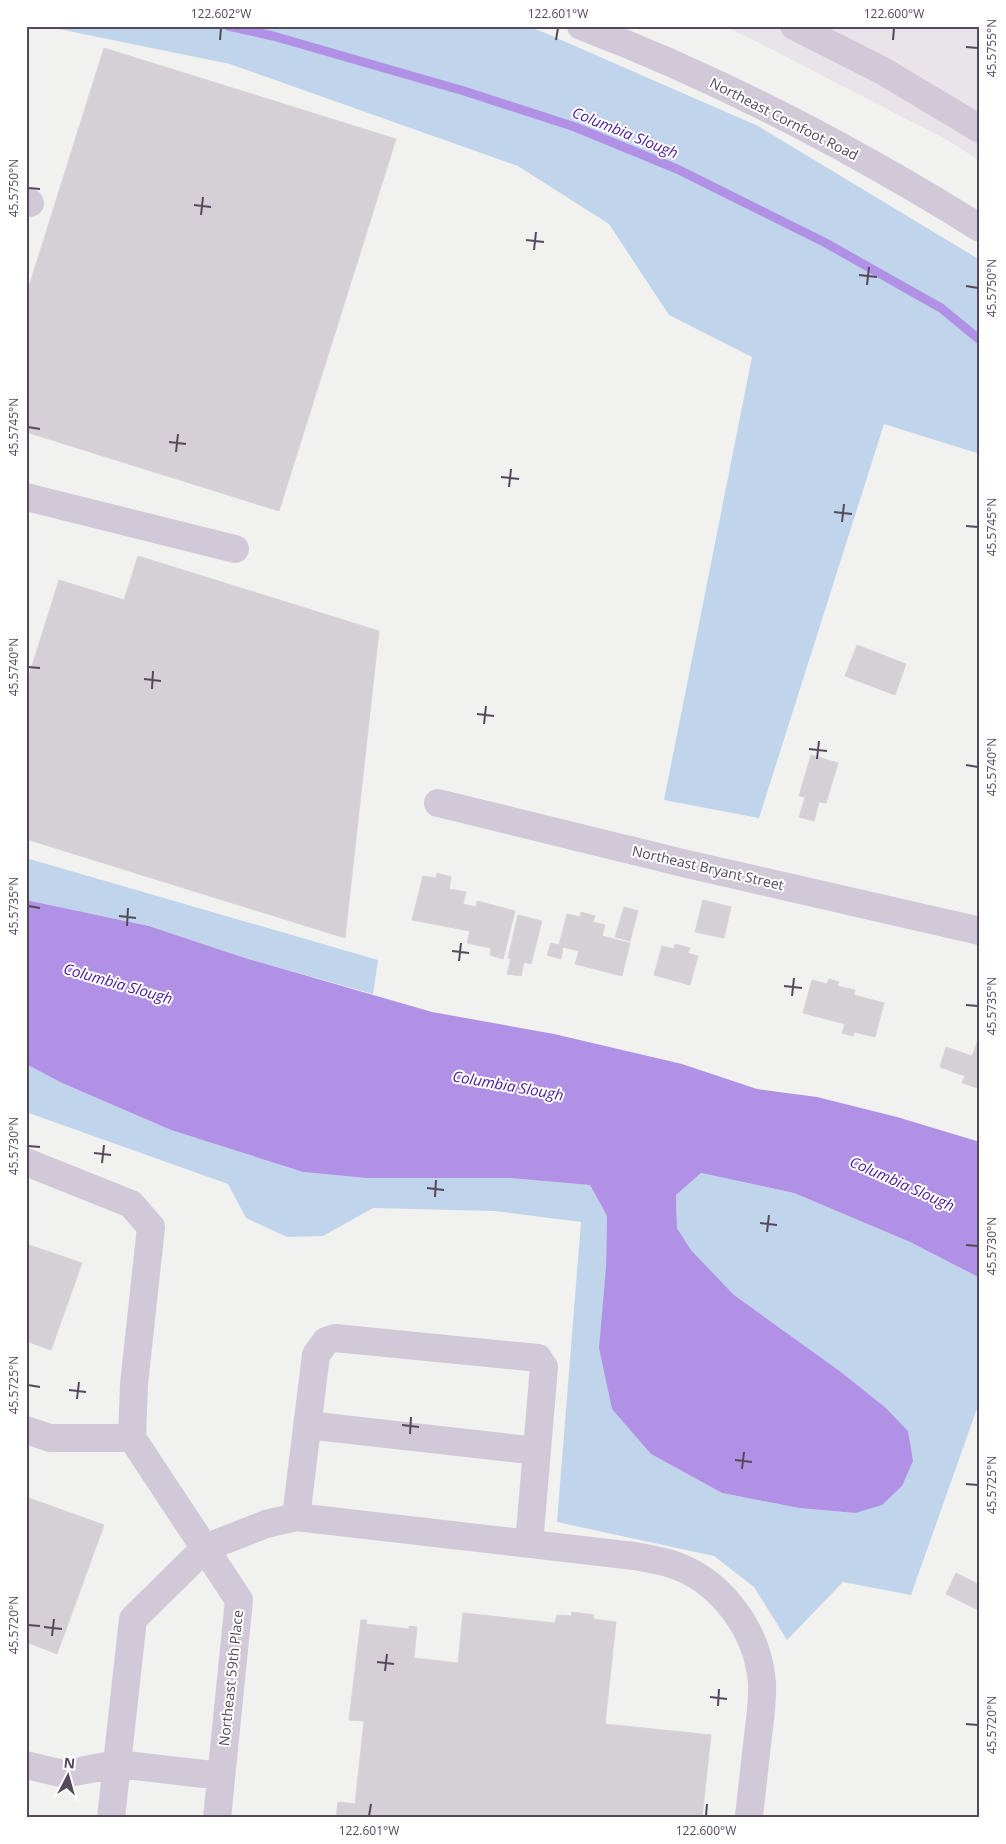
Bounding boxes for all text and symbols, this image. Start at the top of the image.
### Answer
text: 122.602°W [191,5,251,22]
text: 122.601°W [528,5,588,22]
text: 122.600°W [864,5,924,22]
text: 45.5755°N [983,19,1000,77]
street label: Northeast Cornfoot Road [707,73,862,164]
water label: Columbia Slough [569,102,681,162]
text: 45.5750°N [5,159,22,217]
text: 45.5750°N [983,259,1000,317]
text: 45.5745°N [5,398,22,456]
text: 45.5745°N [983,498,1000,556]
text: 45.5740°N [5,638,22,696]
text: 45.5740°N [983,738,1000,796]
street label: Northeast Bryant Street [630,841,786,894]
text: 45.5735°N [5,877,22,935]
water label: Columbia Slough [61,958,175,1008]
text: 45.5735°N [983,977,1000,1035]
water label: Columbia Slough [451,1065,565,1105]
text: 45.5730°N [5,1117,22,1175]
water label: Columbia Slough [847,1151,958,1215]
text: 45.5730°N [983,1217,1000,1275]
text: 45.5725°N [5,1356,22,1414]
text: 45.5725°N [983,1456,1000,1514]
text: 45.5720°N [5,1596,22,1654]
street label: Northeast 59th Place [214,1609,247,1747]
text: 45.5720°N [983,1696,1000,1754]
north arrow [42,1752,92,1802]
text: N [63,1753,76,1773]
text: 122.601°W [339,1822,399,1839]
text: 122.600°W [676,1822,736,1839]

